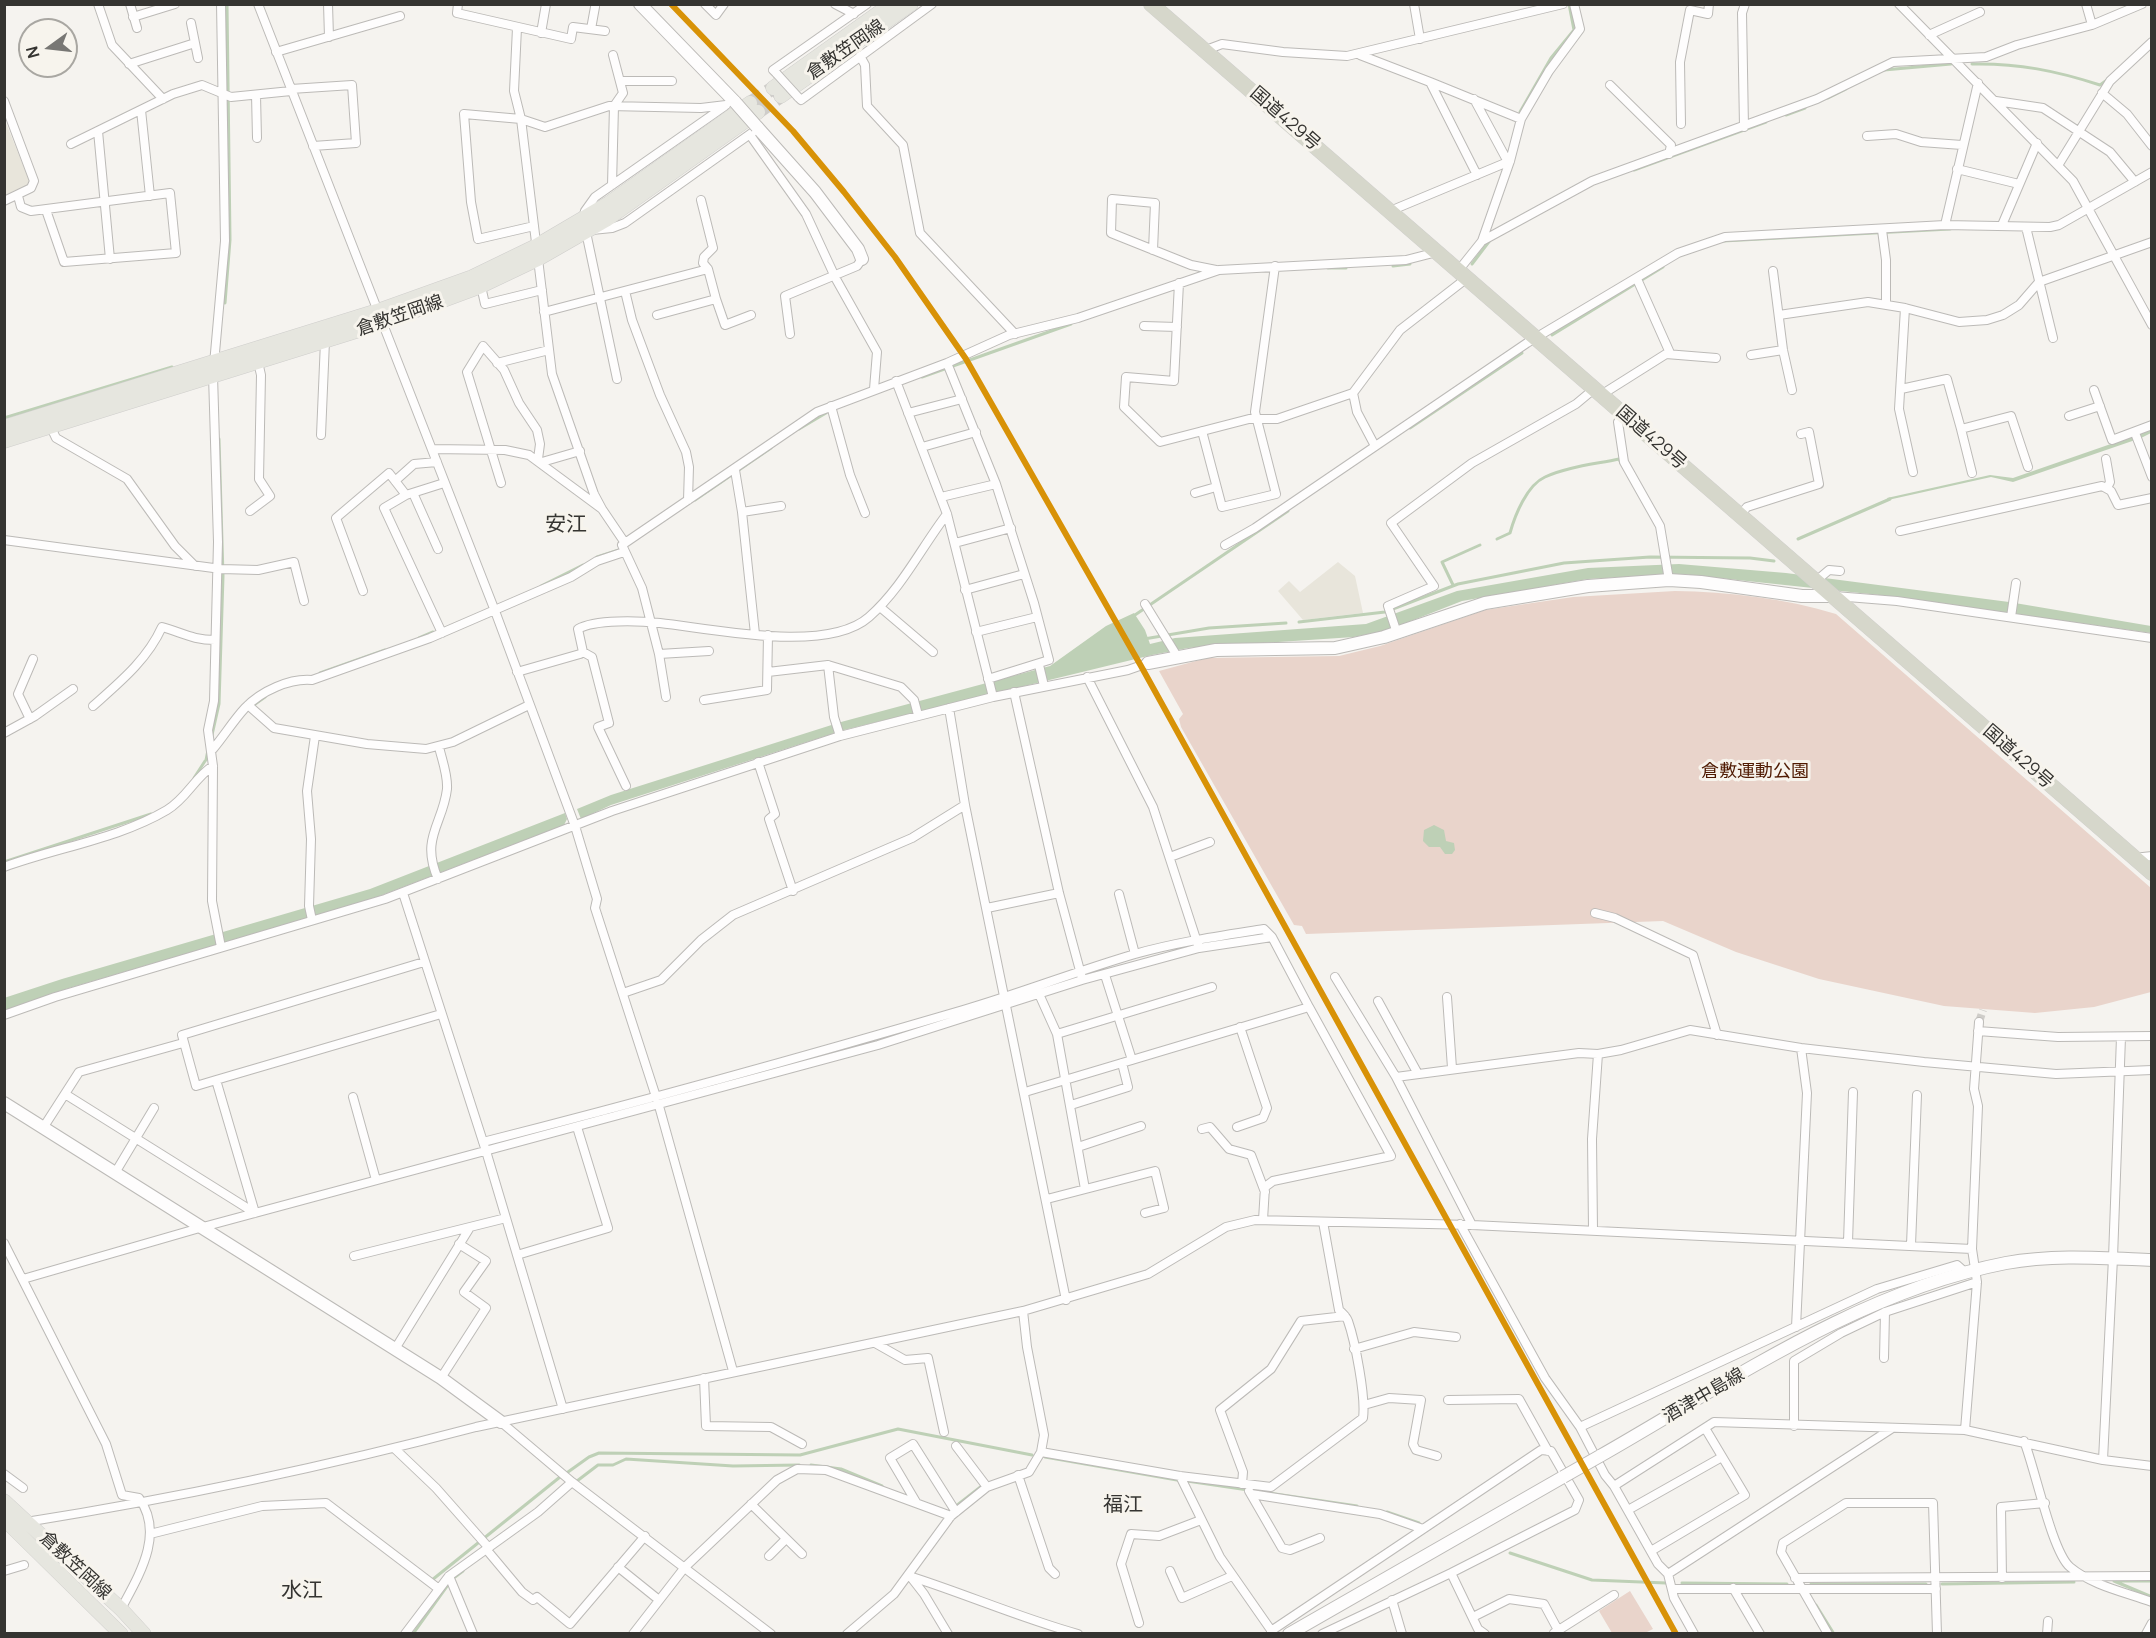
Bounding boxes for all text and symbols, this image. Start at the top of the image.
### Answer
street label: 倉敷笠岡線 [803,15,889,85]
north arrow [18,18,78,78]
text: N [20,44,45,61]
street label: 国道429号 [1245,83,1325,155]
street label: 倉敷笠岡線 [354,291,446,341]
street label: 国道429号 [1611,402,1691,474]
district label: 安江 [545,512,587,538]
street label: 国道429号 [1978,721,2058,793]
park label: 倉敷運動公園 [1701,761,1809,783]
street label: 酒津中島線 [1660,1364,1748,1428]
district label: 福江 [1103,1493,1143,1517]
street label: 倉敷笠岡線 [35,1527,115,1605]
district label: 水江 [281,1578,323,1604]

